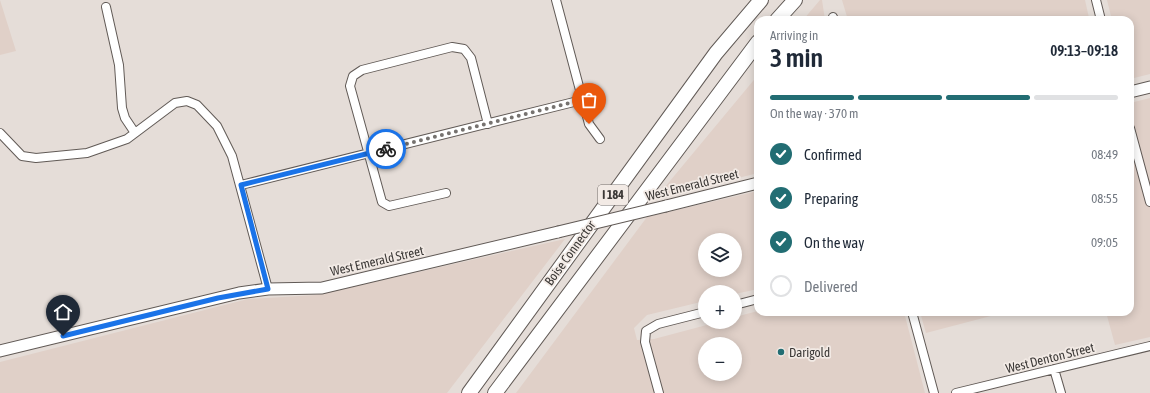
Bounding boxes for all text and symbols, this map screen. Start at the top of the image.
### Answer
text: Arriving in [770,28,818,43]
text: 09:13–09:18 [1050,42,1118,59]
text: 3 min [770,43,823,73]
pin [572,83,606,124]
icon: bag [578,89,600,111]
text: On the way · 370 m [770,106,858,121]
courier [366,129,406,169]
icon: bike [375,138,397,160]
icon: check [770,143,792,165]
text: Confirmed [804,146,862,163]
text: 08:49 [1091,147,1118,162]
street label: West Emerald Street [644,166,740,204]
road number: I 184 [598,185,628,205]
icon: check [770,187,792,209]
text: Preparing [804,190,858,207]
text: 08:55 [1091,191,1118,206]
street label: Boise Connector [542,218,599,288]
icon: check [770,231,792,253]
map controls [698,233,742,381]
button: layers [698,233,742,277]
text: On the way [804,234,865,251]
text: 09:05 [1091,235,1118,250]
street label: West Emerald Street [329,243,425,279]
text: Delivered [804,278,858,295]
button: + [698,285,742,329]
pin [46,295,80,336]
icon: home [52,301,74,323]
button: − [698,337,742,381]
street label: West Denton Street [1004,340,1096,376]
place label: Darigold [789,345,830,360]
marker: Darigold [776,347,786,357]

